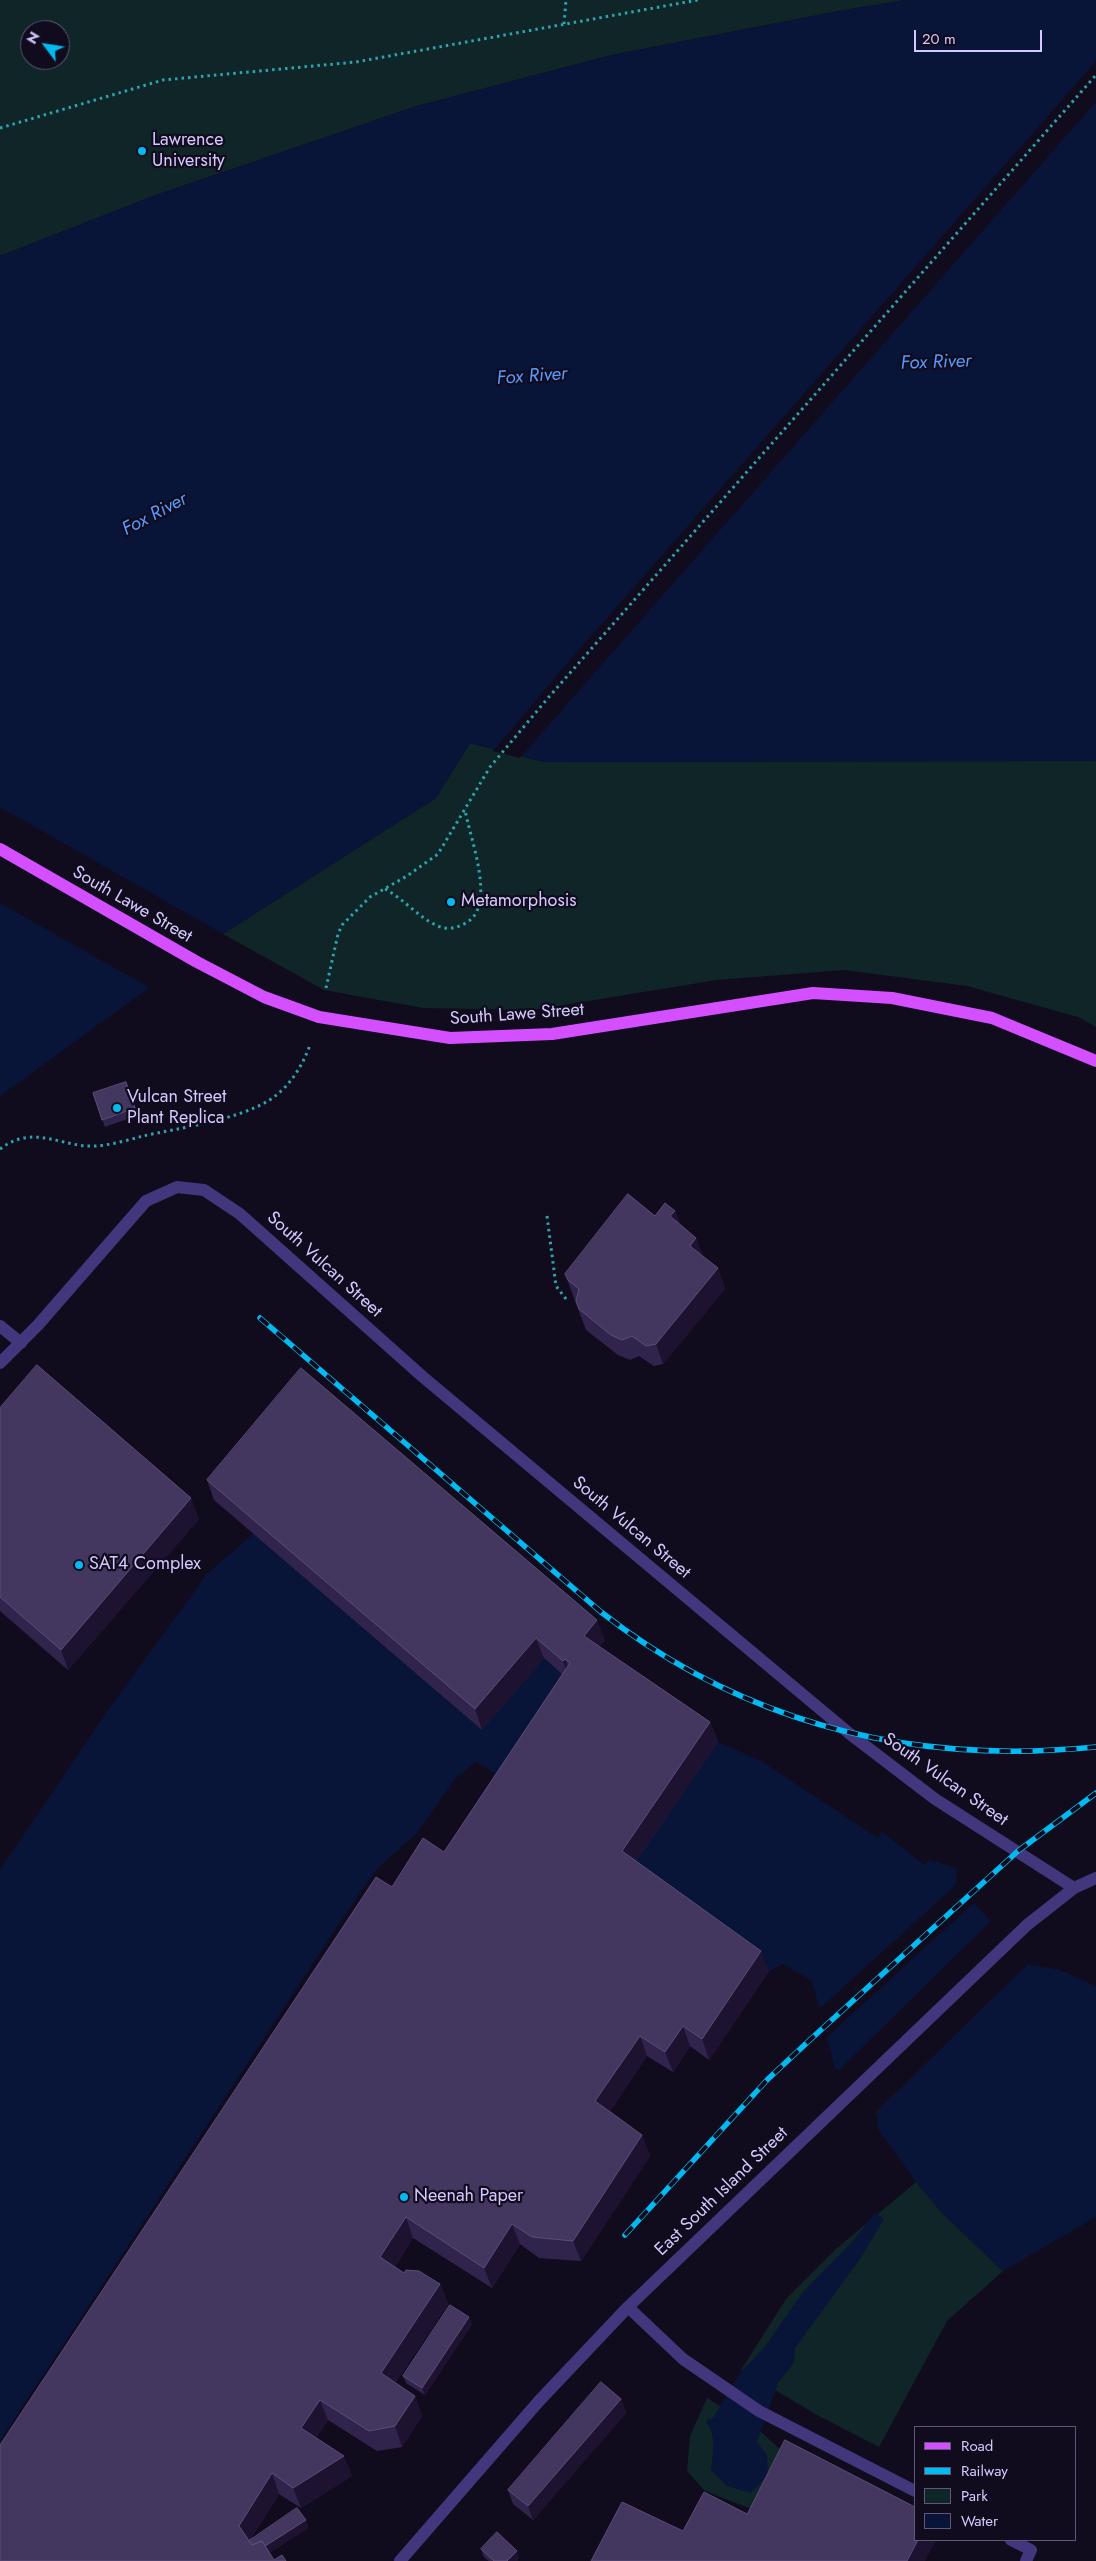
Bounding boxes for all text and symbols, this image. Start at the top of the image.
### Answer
north arrow [20,20,70,70]
scale bar [916,20,1044,52]
text: N [22,28,44,48]
text: 20 m [922,28,956,50]
place label: Lawrence University [152,130,225,172]
marker: Lawrence University [136,145,148,157]
water label: Fox River [900,350,972,376]
water label: Fox River [496,363,568,391]
water label: Fox River [118,488,192,542]
street label: South Lawe Street [68,862,196,948]
place label: Metamorphosis [461,891,577,913]
marker: Metamorphosis [445,896,457,908]
street label: South Lawe Street [449,1000,585,1030]
place label: Vulcan Street Plant Replica [127,1087,226,1130]
marker: Vulcan Street Plant Replica [111,1102,123,1114]
street label: South Vulcan Street [262,1208,386,1322]
street label: South Vulcan Street [568,1472,694,1584]
place label: SAT4 Complex [89,1554,201,1576]
marker: SAT4 Complex [73,1559,85,1571]
street label: South Vulcan Street [878,1729,1012,1831]
street label: East South Island Street [651,2123,793,2261]
place label: Neenah Paper [414,2186,523,2208]
marker: Neenah Paper [398,2191,410,2203]
legend [914,2426,1076,2541]
text: Road [961,2435,993,2457]
text: Railway [961,2460,1008,2482]
text: Park [961,2485,988,2507]
text: Water [961,2510,998,2532]

